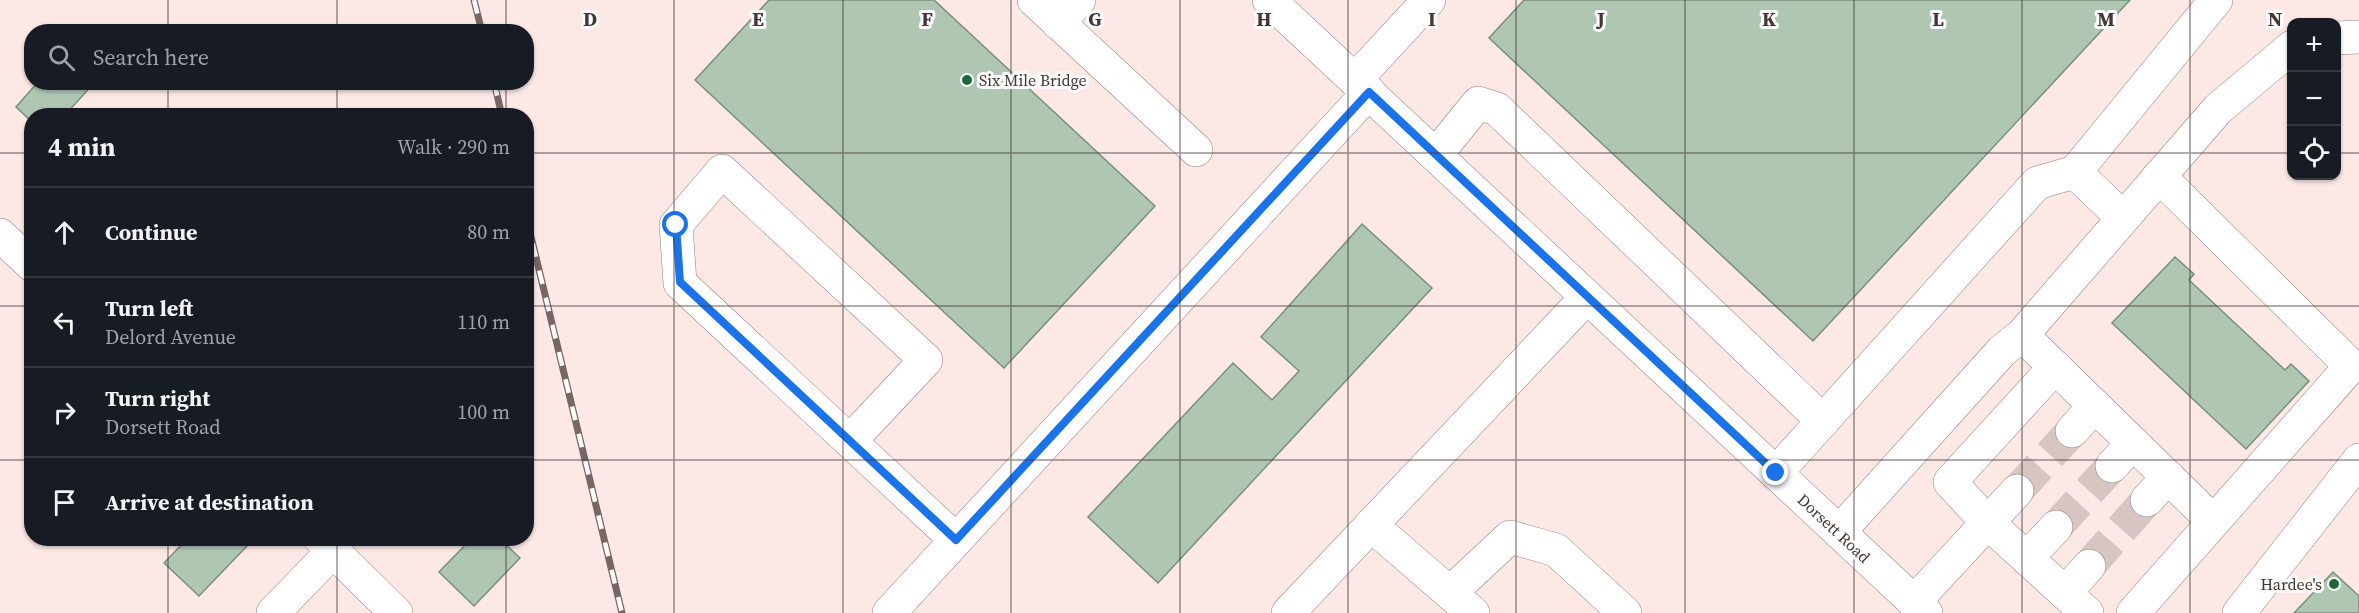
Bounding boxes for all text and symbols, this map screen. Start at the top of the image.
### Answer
text: D [583,5,597,33]
text: E [752,5,764,33]
text: F [921,5,933,33]
text: G [1088,5,1102,33]
text: H [1256,5,1272,33]
text: I [1428,5,1436,33]
text: J [1595,5,1605,33]
text: K [1762,5,1776,33]
text: L [1932,5,1944,33]
text: M [2097,5,2115,33]
text: N [2268,5,2282,33]
map controls [2287,18,2341,180]
button: + [2287,18,2341,72]
search box [24,24,534,90]
icon: search [45,41,78,74]
text: Search here [93,42,209,72]
place label: Six Mile Bridge [979,69,1087,91]
button: − [2287,72,2341,126]
marker: Six Mile Bridge [960,73,974,87]
button: locate [2287,126,2341,180]
text: 4 min [48,129,115,165]
text: Walk · 290 m [397,133,510,161]
route start [662,211,688,237]
icon: ahead [48,216,81,249]
text: Continue [105,217,198,247]
text: 80 m [467,218,510,246]
text: Turn left [105,293,193,323]
icon: left [48,306,81,339]
text: 110 m [457,308,510,336]
text: Delord Avenue [105,323,236,351]
text: Turn right [105,383,210,413]
icon: right [48,396,81,429]
text: 100 m [457,398,510,426]
text: Dorsett Road [105,413,220,441]
route end [1762,459,1788,485]
icon: arrive [48,486,81,519]
text: Arrive at destination [105,487,314,517]
street label: Dorsett Road [1793,488,1875,568]
place label: Hardee's [2261,573,2322,595]
marker: Hardee's [2327,577,2341,591]

